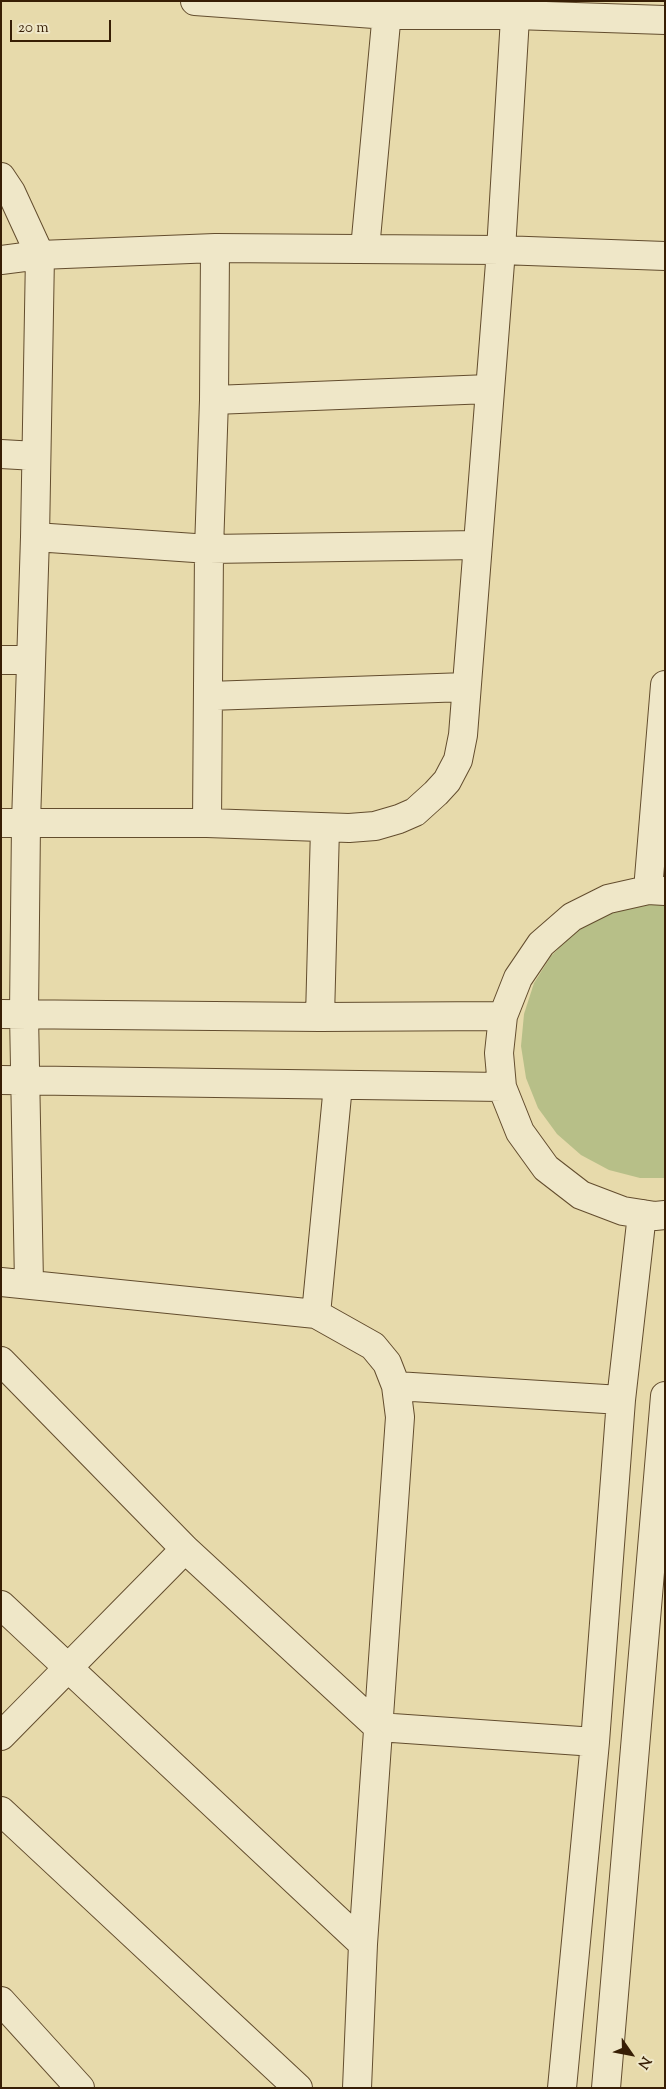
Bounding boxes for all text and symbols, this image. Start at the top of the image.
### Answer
scale bar [12,10,114,42]
text: 20 m [18,18,49,39]
north arrow [606,2029,656,2079]
text: N [632,2052,655,2072]

